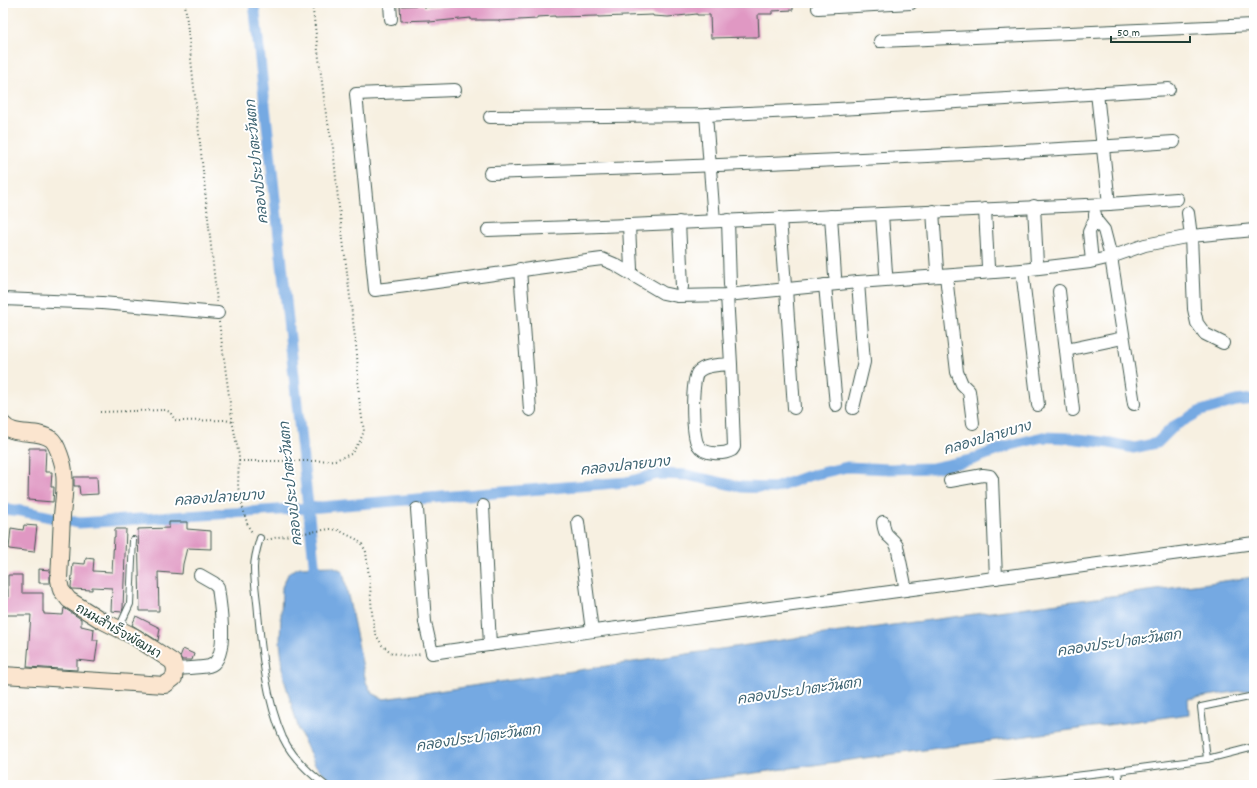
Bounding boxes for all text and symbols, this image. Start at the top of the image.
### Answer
scale bar [1111,18,1190,44]
text: 50 m [1117,25,1140,42]
water label: คลองประปาตะวันตก [241,98,274,225]
water label: คลองปลายบาง [942,416,1036,461]
water label: คลองประปาตะวันตก [275,420,308,547]
water label: คลองปลายบาง [579,452,673,482]
water label: คลองปลายบาง [174,486,267,512]
street label: ถนนสำเร็จพัฒนา [71,598,165,664]
water label: คลองประปาตะวันตก [1056,625,1184,663]
water label: คลองประปาตะวันตก [736,673,864,711]
water label: คลองประปาตะวันตก [415,720,543,758]

